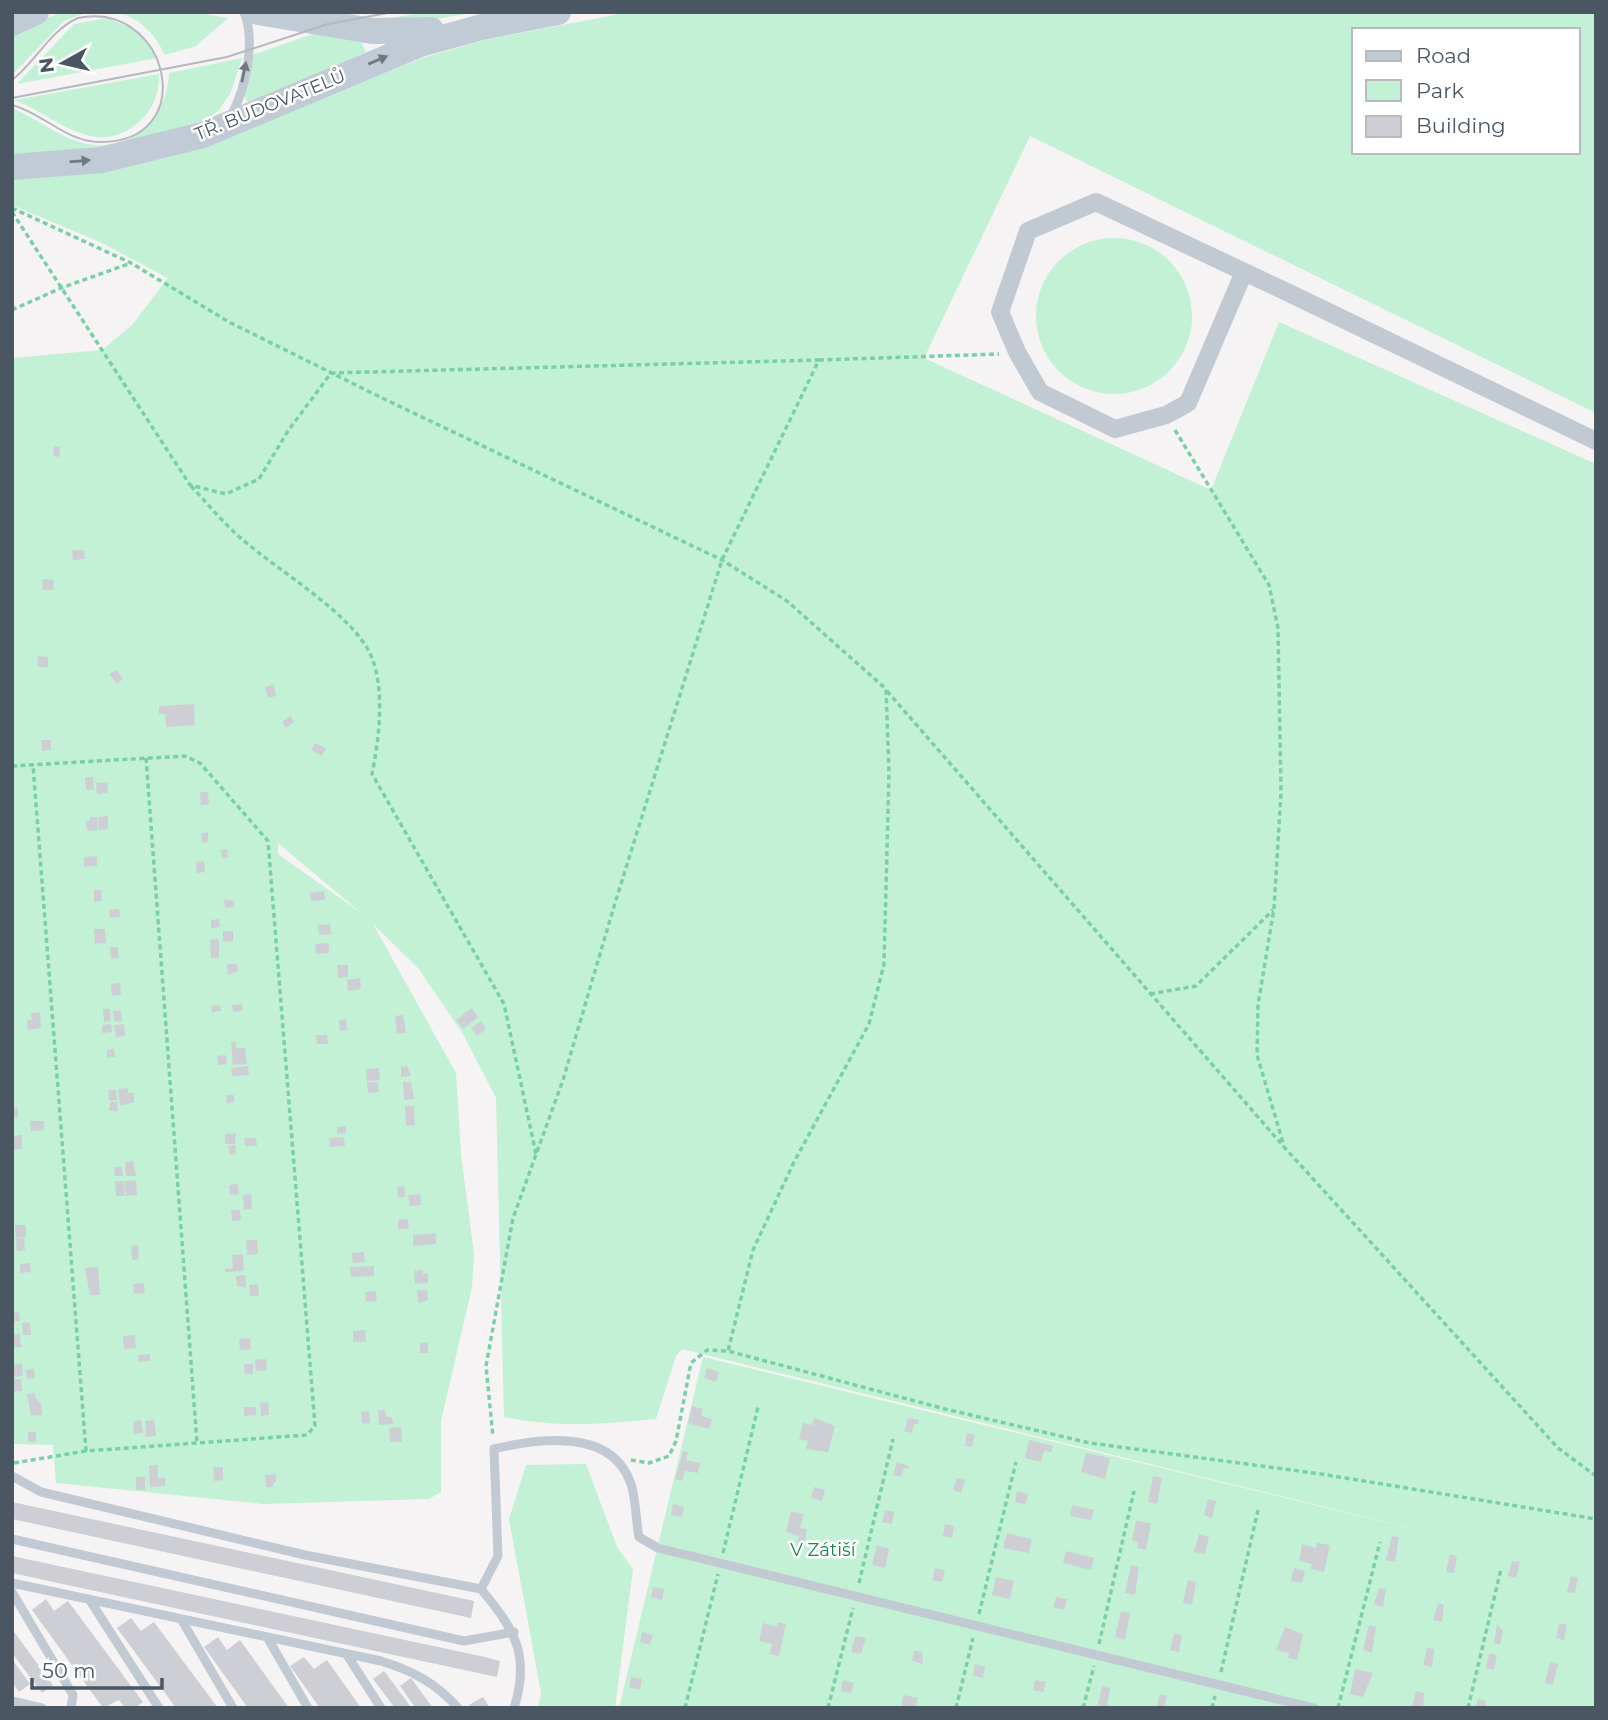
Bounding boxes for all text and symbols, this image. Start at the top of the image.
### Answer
north arrow [28,28,98,98]
legend [1352,28,1580,154]
text: Road [1416,43,1471,68]
one-way arrow [368,54,389,65]
text: N [34,56,59,75]
one-way arrow [239,61,250,83]
street label: TŘ. BUDOVATELŮ [191,64,349,145]
text: Park [1416,78,1464,103]
text: Building [1416,113,1506,138]
one-way arrow [69,155,91,166]
park label: V Zátiší [790,1539,857,1561]
scale bar [32,1646,161,1690]
text: 50 m [42,1658,96,1683]

